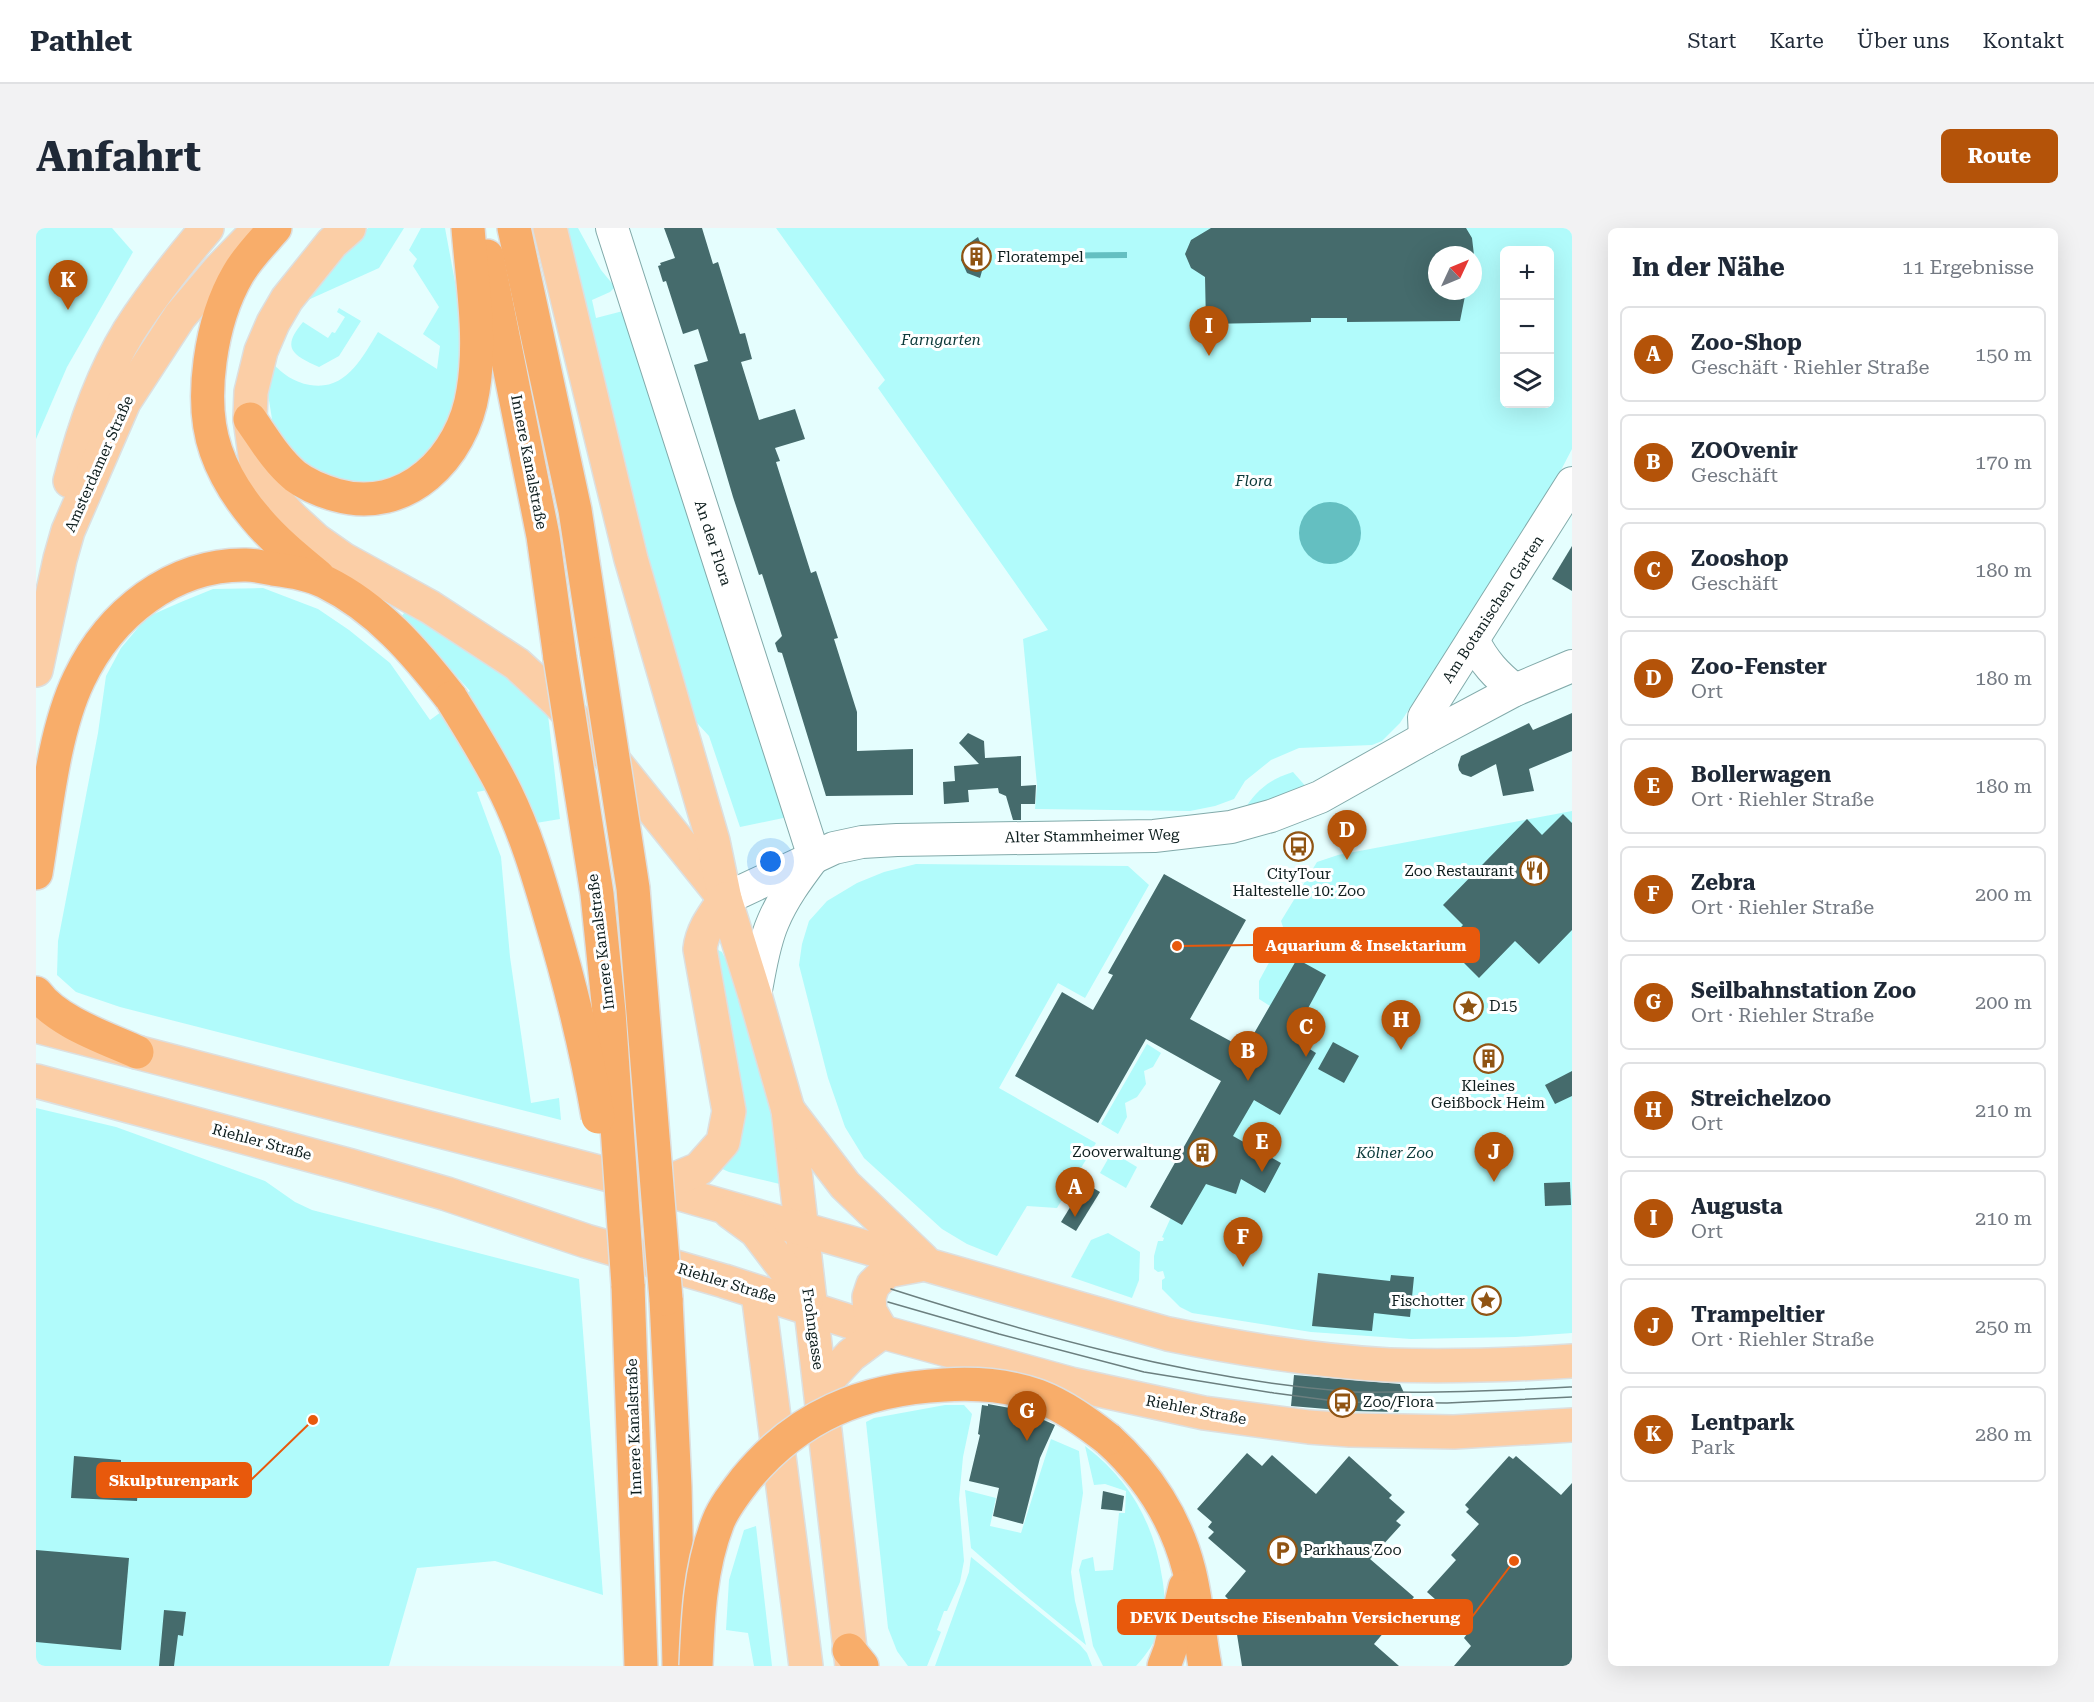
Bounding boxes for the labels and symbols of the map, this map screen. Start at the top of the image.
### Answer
building icon: Floratempel [960,241,992,273]
north arrow [1428,246,1482,300]
place label: Floratempel [997,248,1084,266]
pin: K [48,260,87,310]
pin: I [1190,306,1228,356]
park label: Farngarten [900,331,981,349]
street label: Amsterdamer Straße [61,393,137,535]
street label: Innere Kanalstraße [507,393,551,531]
park label: Flora [1234,472,1273,490]
street label: An der Flora [691,498,735,588]
street label: Am Botanischen Garten [1439,532,1548,686]
pin: D [1328,810,1366,860]
street label: Alter Stammheimer Weg [1004,825,1180,847]
bus stop icon: CityTour Haltestelle 10: Zoo [1283,831,1315,863]
your location [756,847,785,876]
restaurant icon: Zoo Restaurant [1519,855,1551,887]
place label: Zoo Restaurant [1404,862,1514,880]
place label: CityTour Haltestelle 10: Zoo [1232,865,1366,900]
street label: Innere Kanalstraße [584,873,618,1011]
callout: Aquarium & Insektarium [1254,928,1479,962]
text: Aquarium & Insektarium [1266,936,1467,955]
place icon: D15 [1452,990,1484,1022]
place label: D15 [1489,997,1517,1015]
pin: H [1382,1000,1420,1050]
pin: C [1286,1008,1326,1057]
pin: B [1228,1032,1268,1081]
building icon: Kleines Geißbock Heim [1472,1043,1504,1075]
place label: Kleines Geißbock Heim [1431,1077,1545,1112]
street label: Riehler Straße [210,1120,314,1164]
pin: E [1242,1122,1282,1172]
pin: J [1474,1132,1514,1182]
building icon: Zooverwaltung [1186,1136,1218,1168]
place label: Zooverwaltung [1072,1143,1181,1161]
park label: Kölner Zoo [1355,1144,1434,1162]
pin: A [1056,1168,1094,1217]
pin: F [1224,1218,1262,1267]
street label: Riehler Straße [675,1259,779,1307]
place icon: Fischotter [1470,1285,1502,1317]
street label: Frohngasse [798,1287,828,1371]
place label: Fischotter [1391,1292,1465,1310]
street label: Innere Kanalstraße [623,1358,645,1496]
bus stop icon: Zoo/Flora [1326,1386,1358,1418]
street label: Riehler Straße [1144,1391,1248,1429]
pin: G [1008,1392,1046,1441]
place label: Zoo/Flora [1363,1393,1434,1411]
callout: Skulpturenpark [97,1463,251,1497]
text: Skulpturenpark [109,1471,239,1490]
parking icon: Parkhaus Zoo [1266,1534,1298,1566]
place label: Parkhaus Zoo [1303,1541,1402,1559]
callout: DEVK Deutsche Eisenbahn Versicherung [1118,1600,1472,1634]
text: DEVK Deutsche Eisenbahn Versicherung [1130,1608,1460,1627]

